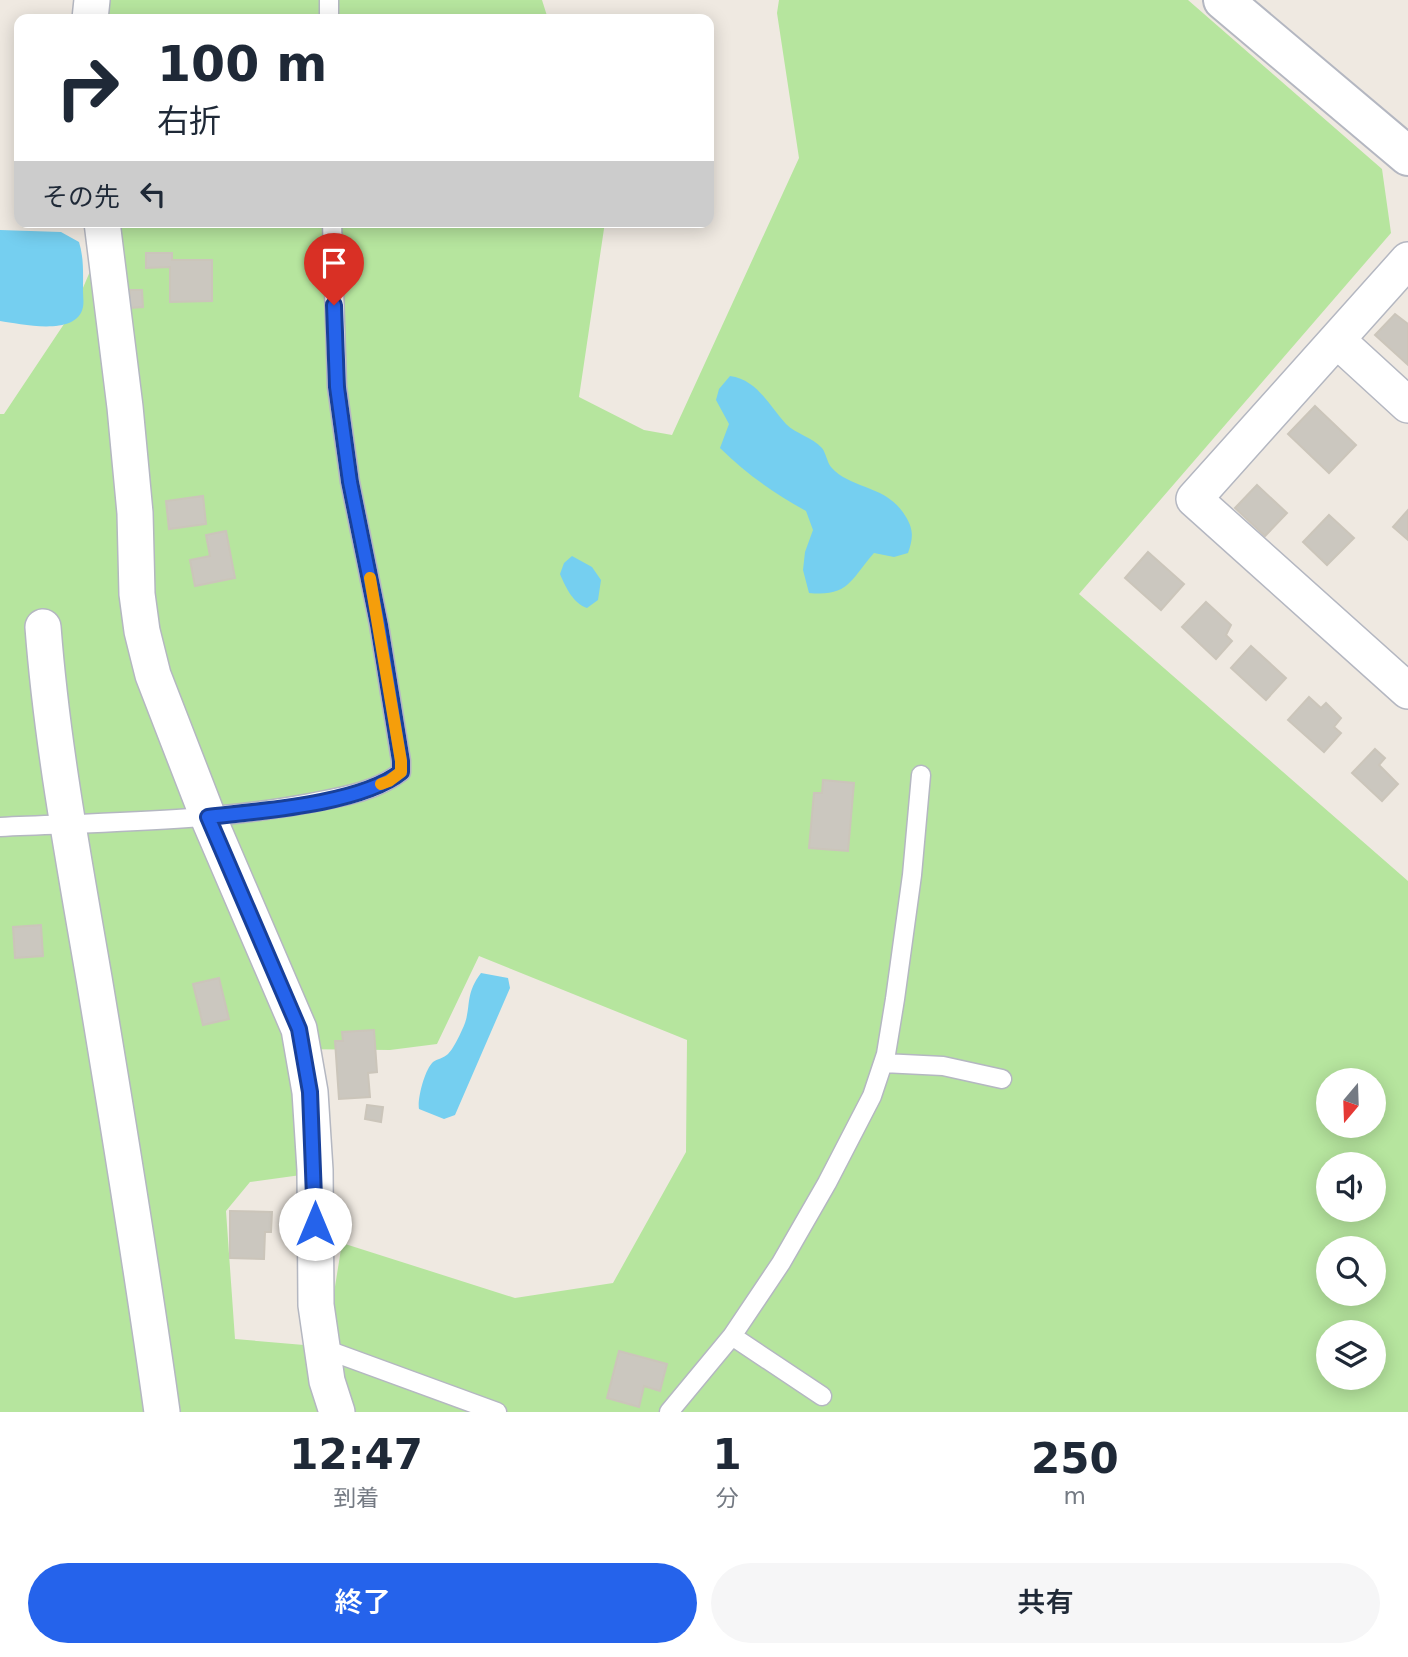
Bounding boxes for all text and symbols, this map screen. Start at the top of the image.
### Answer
text: 100 m [157,36,327,93]
icon: right [42,42,133,133]
text: 右折 [157,102,221,140]
icon: left [134,175,172,213]
text: その先 [42,182,120,212]
pin [304,233,364,305]
icon: arrive [315,244,353,282]
north arrow [1316,1068,1386,1138]
map controls [1316,1068,1386,1390]
button: sound [1316,1152,1386,1222]
position arrow [278,1187,352,1261]
button: search [1316,1236,1386,1306]
button: layers [1316,1320,1386,1390]
text: 12:47 [289,1430,423,1479]
text: 1 [712,1430,742,1479]
text: 250 [1031,1434,1119,1483]
text: m [1064,1483,1086,1509]
text: 到着 [333,1485,379,1511]
text: 分 [716,1485,739,1511]
button: 終了 [28,1563,697,1643]
button: 共有 [711,1563,1380,1643]

